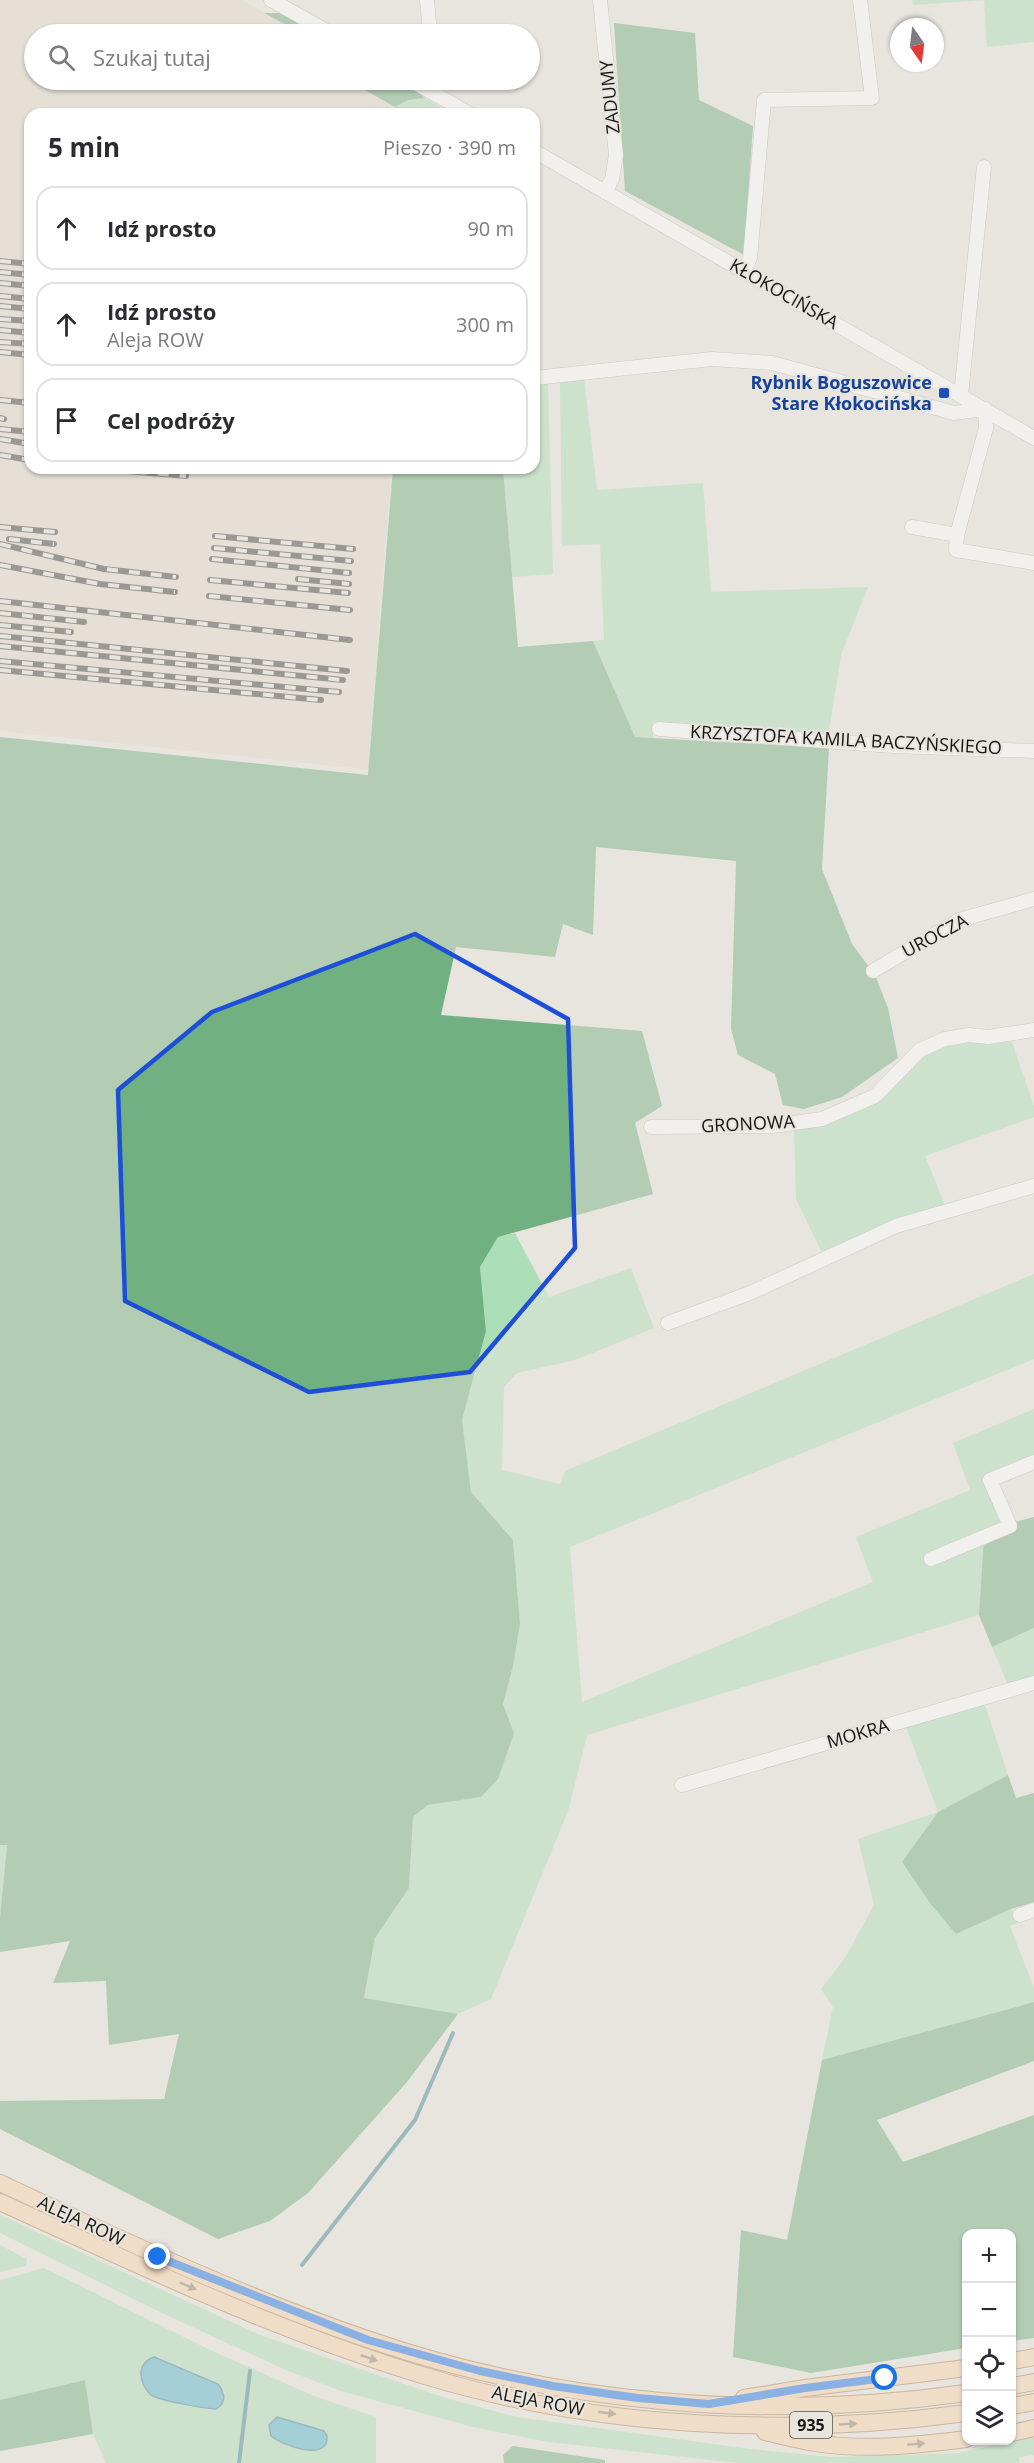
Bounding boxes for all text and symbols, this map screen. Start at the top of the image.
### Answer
north arrow [890,18,944,72]
search box [24,24,540,90]
icon: search [45,41,78,74]
text: Szukaj tutaj [93,42,211,72]
street label: ZADUMY [593,58,625,135]
text: 5 min [48,129,120,165]
text: Pieszo · 390 m [383,134,516,161]
icon: ahead [50,212,83,245]
text: Idź prosto [107,213,216,243]
text: 90 m [467,215,514,242]
street label: KŁOKOCIŃSKA [726,252,844,334]
text: Idź prosto [107,296,216,326]
icon: ahead [50,308,83,341]
text: 300 m [456,311,514,338]
text: Aleja ROW [107,326,204,353]
place label: Rybnik Boguszowice Stare Kłokocińska [750,370,932,415]
marker: Rybnik Boguszowice Stare Kłokocińska [937,386,951,400]
icon: arrive [50,404,83,437]
text: Cel podróży [107,405,235,435]
street label: KRZYSZTOFA KAMILA BACZYŃSKIEGO [689,719,1003,759]
street label: UROCZA [897,908,972,962]
street label: GRONOWA [701,1109,796,1137]
street label: MOKRA [824,1713,892,1753]
street label: ALEJA ROW [34,2189,129,2251]
map controls [962,2229,1016,2445]
button: + [962,2229,1016,2283]
route end [144,2243,170,2269]
one-way arrow [179,2281,197,2291]
button: − [962,2283,1016,2337]
button: locate [962,2337,1016,2391]
one-way arrow [360,2353,378,2363]
route start [871,2364,897,2390]
street label: ALEJA ROW [490,2379,587,2421]
button: layers [962,2391,1016,2445]
one-way arrow [597,2409,616,2418]
road number: 935 [790,2412,832,2438]
one-way arrow [838,2419,857,2428]
one-way arrow [907,2439,926,2448]

